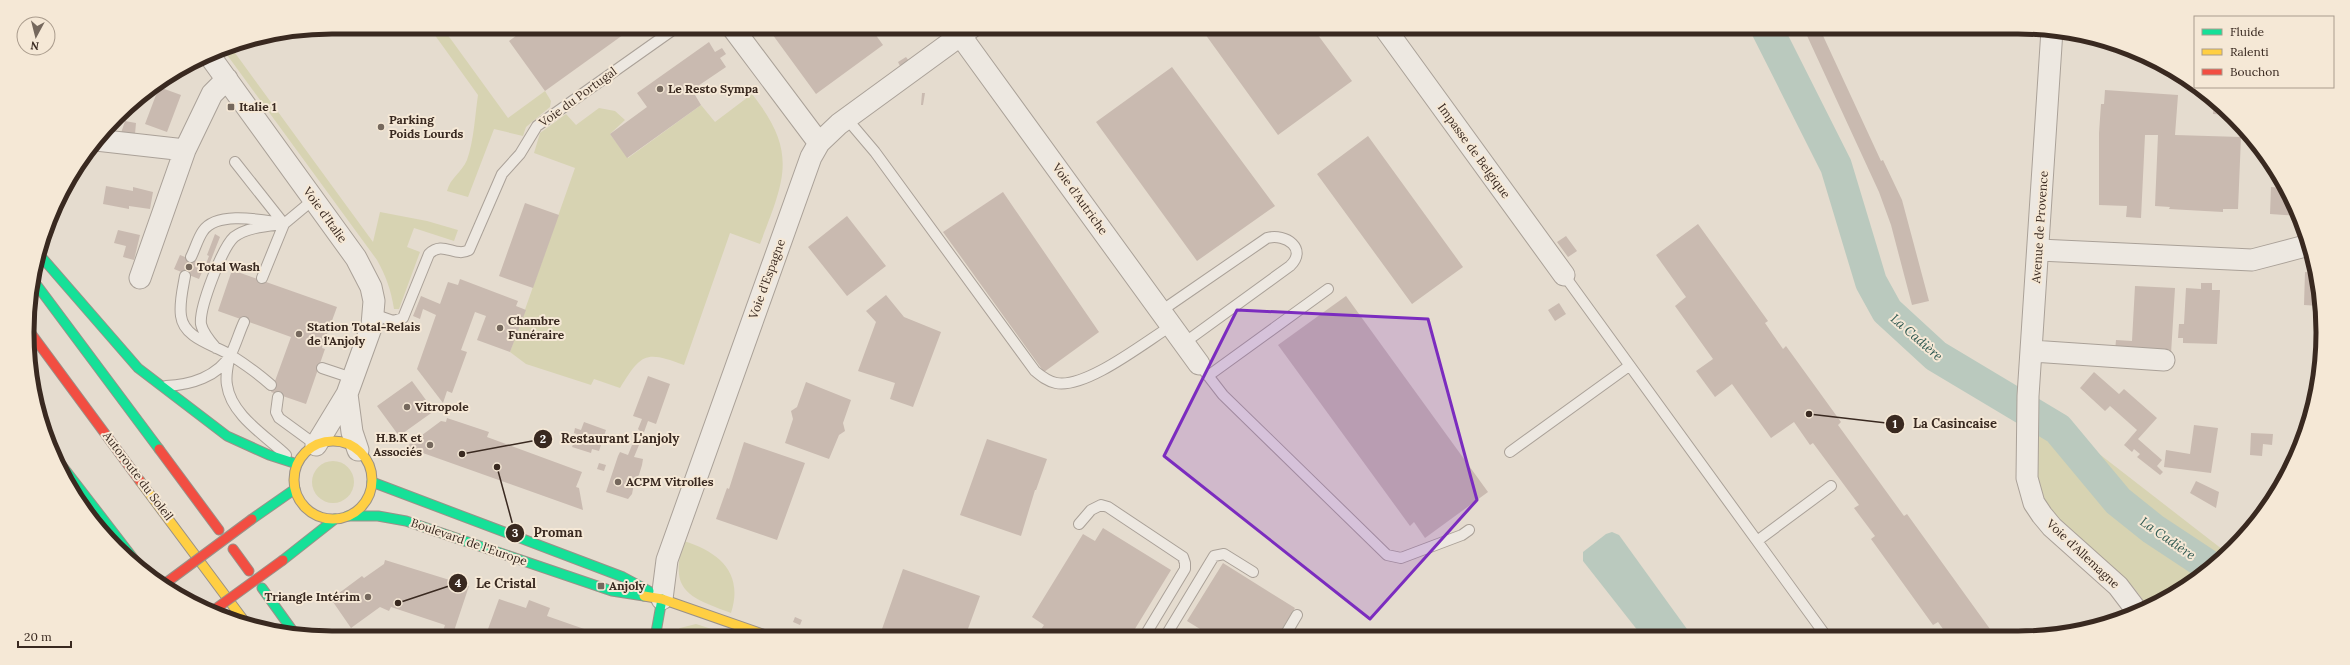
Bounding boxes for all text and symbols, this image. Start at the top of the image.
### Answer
north arrow [16,16,56,56]
legend [2194,16,2334,88]
text: Fluide [2230,24,2265,39]
text: N [29,38,40,53]
text: Ralenti [2230,44,2269,59]
street label: Voie du Portugal [535,63,619,130]
text: Bouchon [2230,64,2280,79]
place label: Le Resto Sympa [668,81,759,96]
marker: Le Resto Sympa [655,84,665,94]
place label: Italie 1 [239,99,277,114]
street label: Impasse de Belgique [1435,100,1514,202]
marker: Italie 1 [226,102,236,112]
place label: Parking Poids Lourds [389,112,464,141]
marker: Parking Poids Lourds [376,122,386,132]
street label: Voie d'Autriche [1049,159,1112,238]
street label: Avenue de Provence [2028,170,2051,285]
street label: Voie d'Italie [300,183,351,246]
street label: Voie d'Espagne [745,236,788,322]
place label: Total Wash [197,259,261,274]
marker: Total Wash [184,262,194,272]
water label: La Cadière [1887,310,1946,365]
place label: Chambre Funéraire [508,313,565,342]
place label: Station Total-Relais de l'Anjoly [307,319,420,348]
marker: Chambre Funéraire [495,323,505,333]
marker: Station Total-Relais de l'Anjoly [294,329,304,339]
place label: Vitropole [415,399,469,414]
marker: Vitropole [402,402,412,412]
callout: La Casincaise [1885,411,2005,436]
text: La Casincaise [1913,415,1997,432]
text: 1 [1893,416,1898,431]
callout: Restaurant L'anjoly [533,426,687,451]
street label: Autoroute du Soleil [99,427,177,523]
place label: H.B.K et Associés [373,430,423,459]
text: Restaurant L'anjoly [561,430,680,447]
text: 2 [540,431,546,446]
marker: H.B.K et Associés [425,440,435,450]
place label: ACPM Vitrolles [626,474,714,489]
marker: ACPM Vitrolles [613,477,623,487]
water label: La Cadière [2137,513,2199,564]
street label: Boulevard de l'Europe [409,515,530,569]
street label: Voie d'Allemagne [2043,515,2123,592]
callout: Proman [505,520,590,545]
text: Proman [534,524,583,541]
text: 3 [512,525,519,540]
callout: Le Cristal [448,571,544,596]
text: 4 [455,575,462,590]
text: Le Cristal [476,575,536,592]
place label: Anjoly [609,578,646,593]
marker: Anjoly [596,581,606,591]
place label: Triangle Intérim [264,589,360,604]
marker: Triangle Intérim [363,592,373,602]
scale bar [18,623,71,649]
text: 20 m [24,629,52,644]

